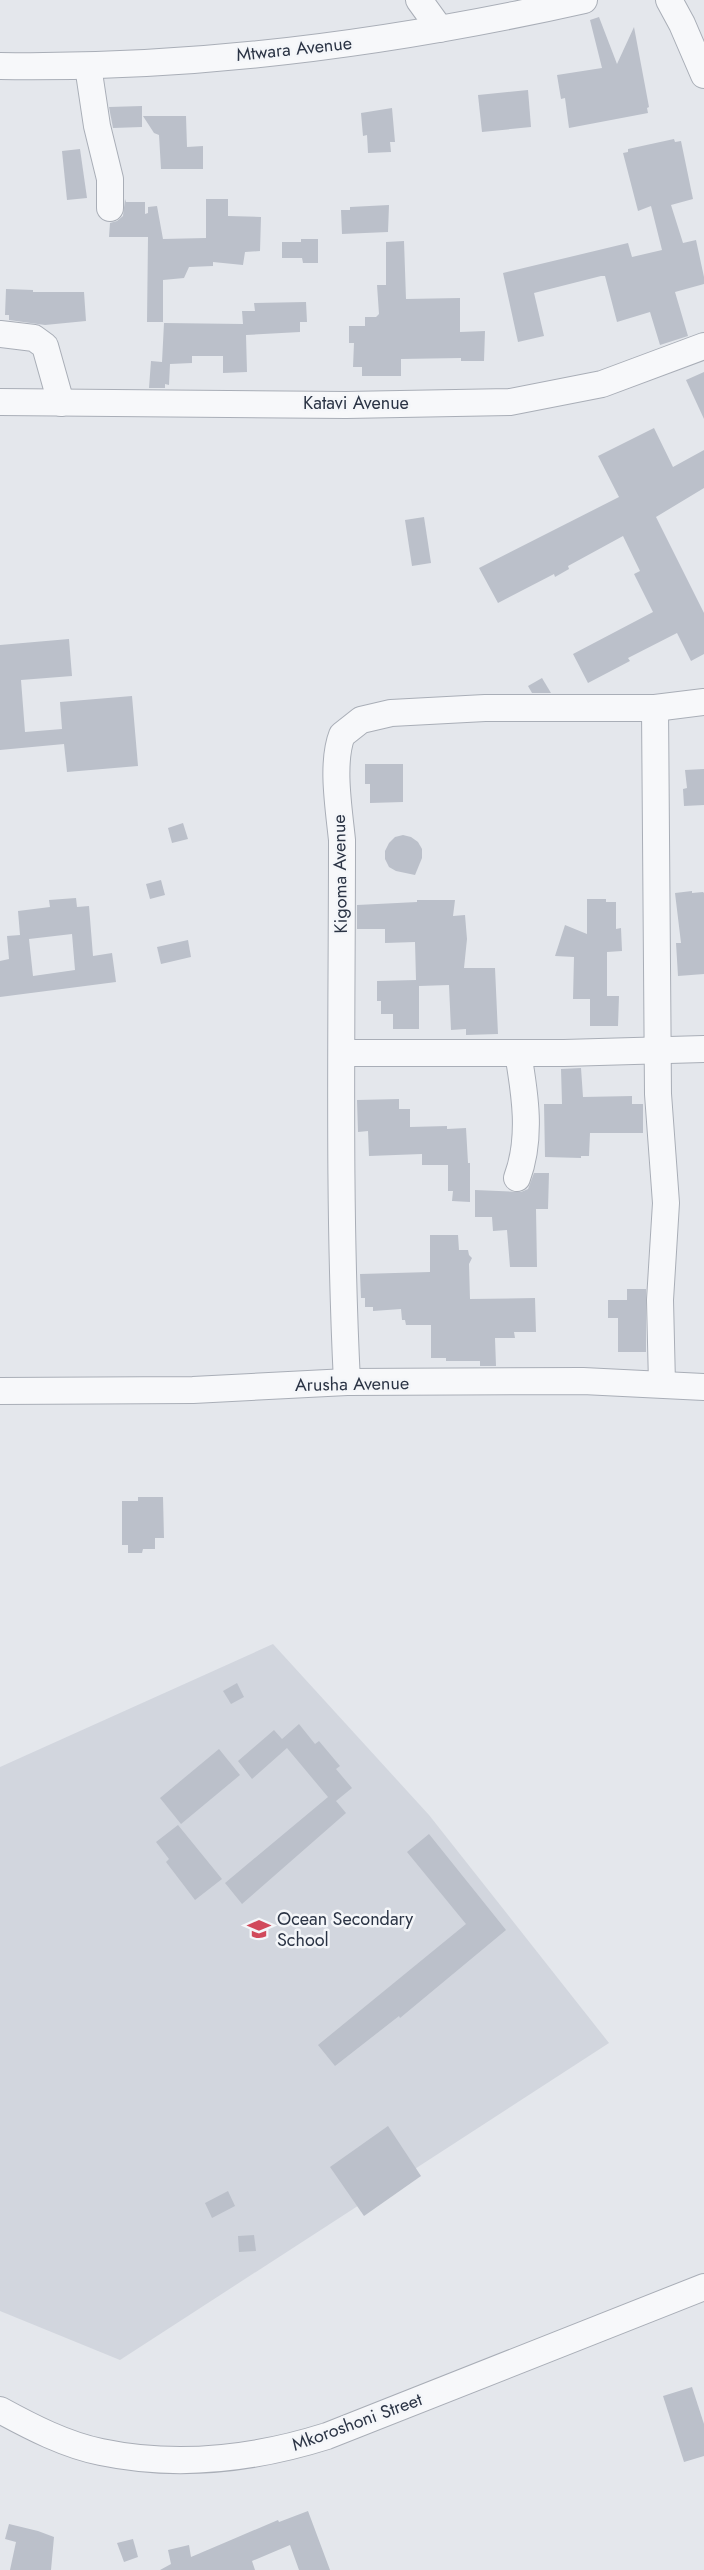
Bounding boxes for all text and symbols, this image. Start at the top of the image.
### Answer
street label: Mtwara Avenue [235,30,353,68]
street label: Katavi Avenue [303,390,409,416]
street label: Kigoma Avenue [326,814,354,934]
street label: Arusha Avenue [295,1370,409,1398]
place label: Ocean Secondary School [277,1906,413,1953]
school or university icon: Ocean Secondary School [246,1916,272,1942]
street label: Mkoroshoni Street [288,2386,426,2458]

